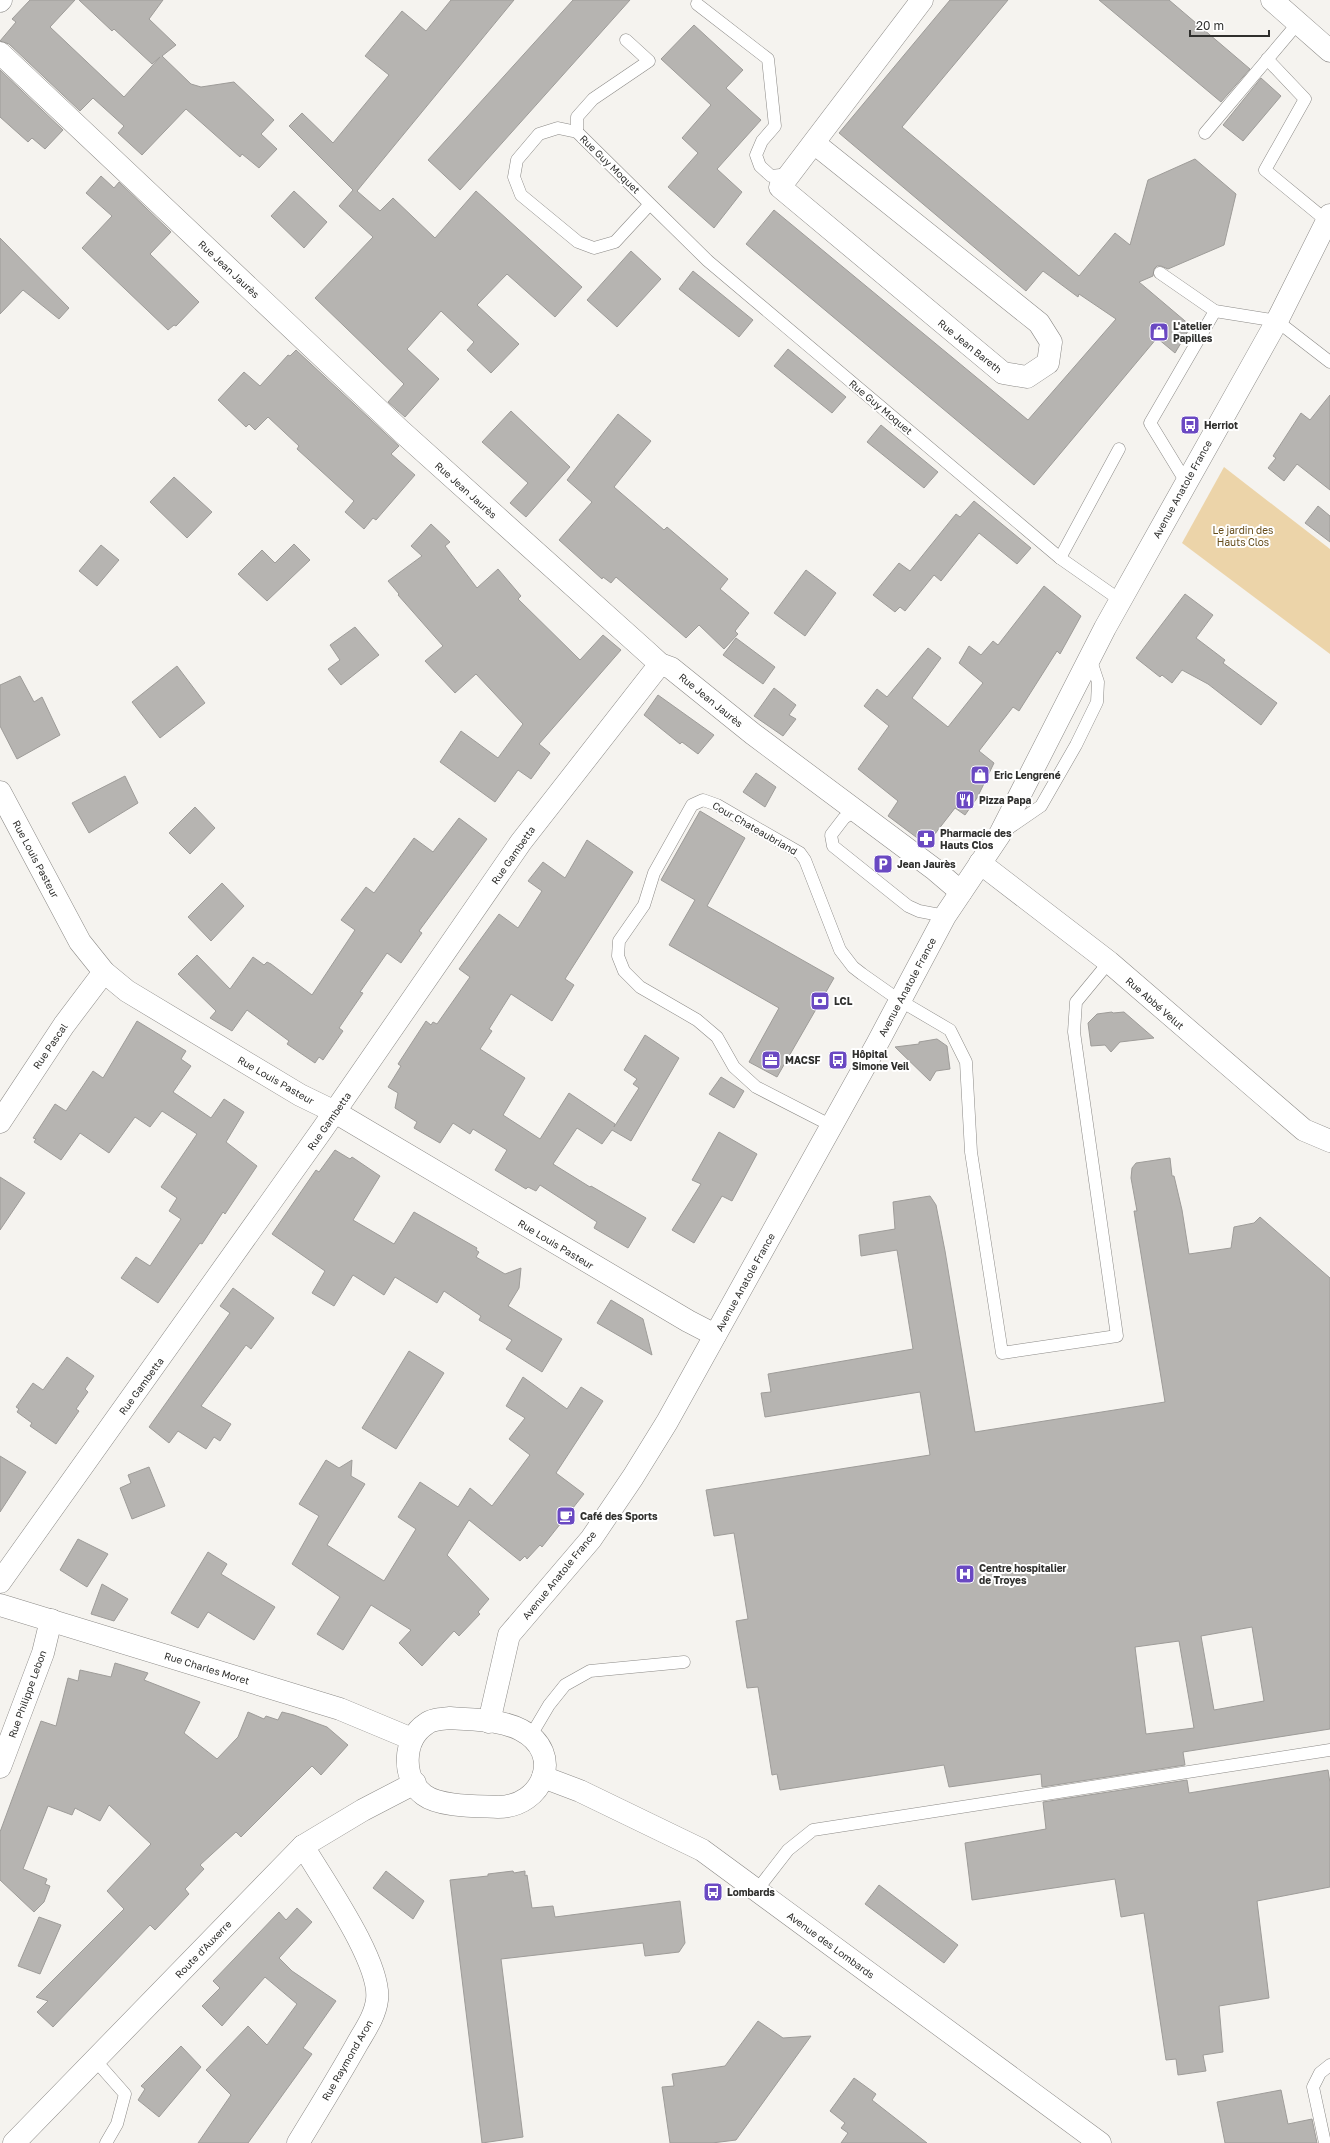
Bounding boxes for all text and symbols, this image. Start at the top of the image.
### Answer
scale bar [1190,12,1269,38]
text: 20 m [1196,18,1224,33]
street label: Rue Guy Moquet [578,132,642,196]
street label: Rue Jean Jaurès [196,238,262,300]
street label: Rue Jean Bareth [936,317,1004,375]
place label: L'atelier Papilles [1173,320,1213,344]
shop icon: L'atelier Papilles [1148,321,1170,343]
street label: Rue Guy Moquet [847,377,915,437]
bus stop icon: Herriot [1179,414,1201,436]
place label: Herriot [1204,419,1238,431]
street label: Avenue Anatole France [1150,438,1214,540]
street label: Rue Jean Jaurès [433,459,499,521]
park label: Le jardin des Hauts Clos [1213,524,1273,548]
street label: Rue Jean Jaurès [677,671,745,729]
shop icon: Eric Lengrené [969,764,991,786]
place label: Eric Lengrené [994,769,1061,781]
restaurant icon: Pizza Papa [954,789,976,811]
place label: Pizza Papa [979,794,1032,806]
street label: Cour Chateaubriand [710,799,800,857]
street label: Rue Louis Pasteur [10,818,62,900]
street label: Rue Gambetta [489,824,537,886]
place label: Pharmacie des Hauts Clos [940,827,1012,851]
pharmacy icon: Pharmacie des Hauts Clos [915,828,937,850]
parking icon: Jean Jaurès [872,853,894,875]
place label: Jean Jaurès [897,858,956,870]
street label: Avenue Anatole France [876,935,938,1039]
street label: Rue Abbé Velut [1123,974,1187,1032]
bank icon: LCL [809,990,831,1012]
place label: LCL [834,995,853,1007]
street label: Rue Pascal [30,1021,70,1071]
place label: Hôpital Simone Veil [852,1048,910,1072]
office icon: MACSF [760,1049,782,1071]
bus stop icon: Hôpital Simone Veil [827,1049,849,1071]
street label: Rue Louis Pasteur [236,1053,316,1107]
place label: MACSF [785,1054,821,1066]
street label: Rue Gambetta [305,1090,353,1152]
street label: Rue Louis Pasteur [516,1217,596,1271]
street label: Avenue Anatole France [713,1231,777,1333]
street label: Rue Gambetta [116,1355,166,1417]
cafe icon: Café des Sports [555,1505,577,1527]
place label: Café des Sports [580,1510,658,1522]
street label: Avenue Anatole France [520,1528,599,1622]
place label: Centre hospitalier de Troyes [979,1562,1067,1586]
hospital icon: Centre hospitalier de Troyes [954,1563,976,1585]
street label: Rue Philippe Lebon [6,1648,48,1740]
street label: Rue Charles Moret [163,1649,251,1687]
bus stop icon: Lombards [702,1881,724,1903]
place label: Lombards [727,1886,775,1898]
street label: Avenue des Lombards [785,1909,877,1981]
street label: Route d'Auxerre [172,1917,234,1980]
street label: Rue Raymond Aron [319,2018,375,2102]

